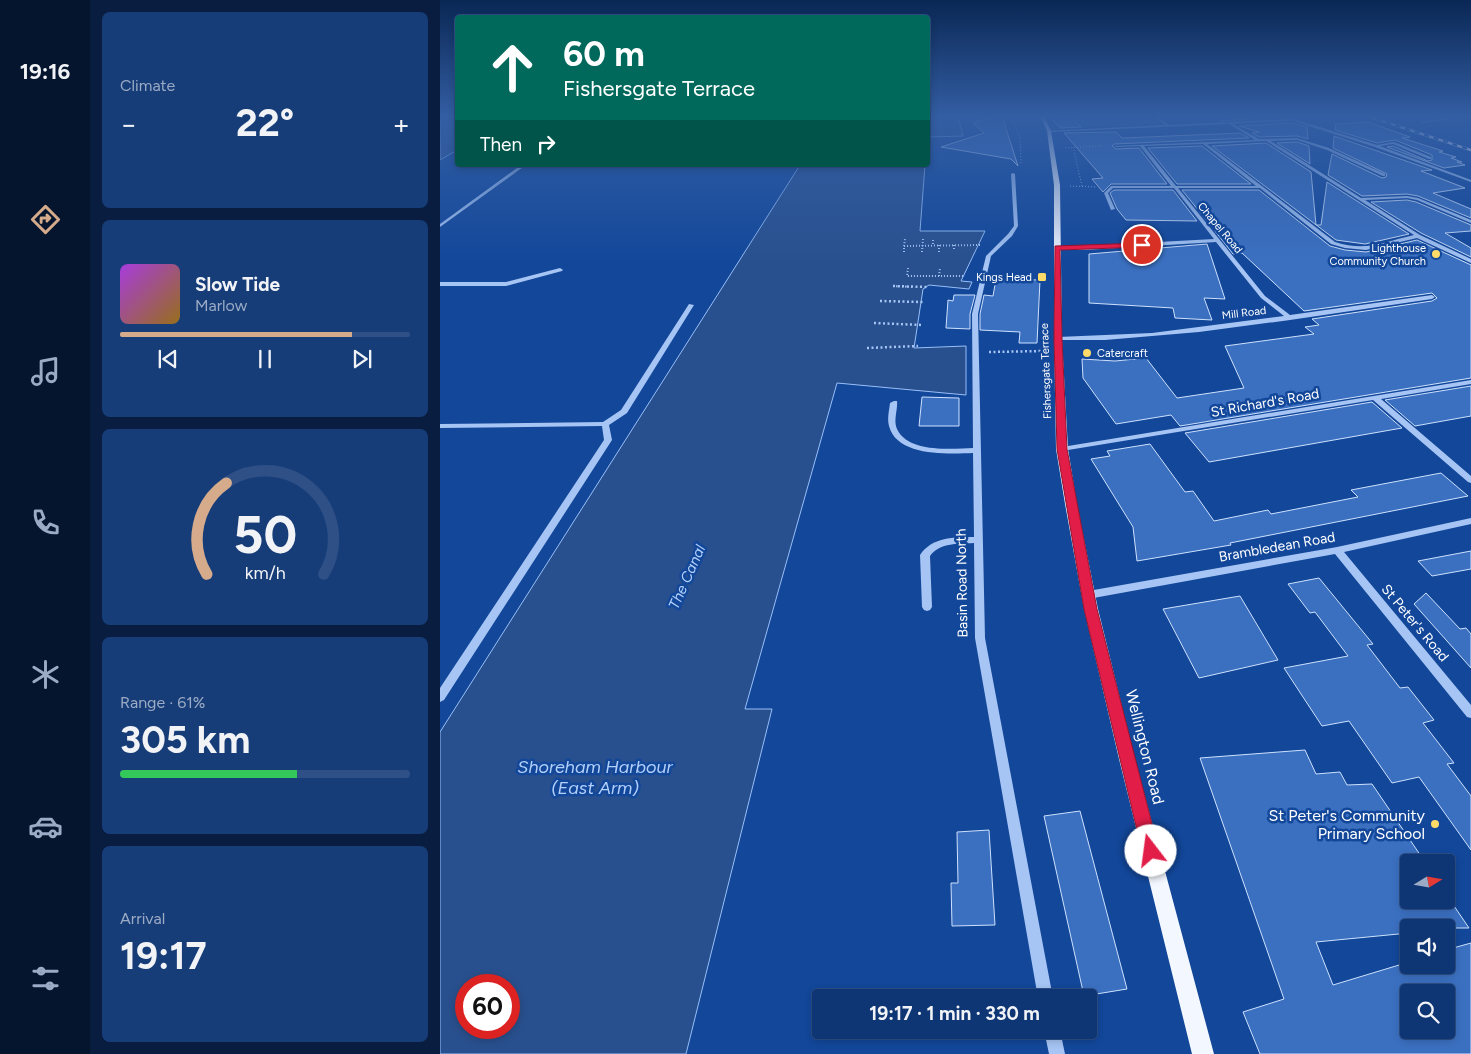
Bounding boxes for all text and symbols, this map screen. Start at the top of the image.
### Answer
text: 60 m [563,33,645,75]
icon: ahead [480,35,545,100]
text: 19:16 [20,58,70,85]
text: Fishersgate Terrace [563,75,755,102]
text: Climate [120,76,175,95]
text: 22° [236,100,294,146]
text: − [120,107,137,141]
text: + [393,107,410,141]
icon: right [532,130,560,158]
text: Then [480,133,522,156]
street label: Chapel Road [1195,200,1245,256]
icon: directions [28,202,63,237]
pin [1121,224,1163,266]
icon: arrive [1128,231,1156,259]
place label: Lighthouse Community Church [1329,242,1426,268]
marker: Lighthouse Community Church [1430,248,1442,260]
place label: Kings Head [976,271,1032,284]
marker: Kings Head [1036,271,1048,283]
text: Slow Tide [195,273,280,296]
text: Marlow [195,296,247,315]
street label: Mill Road [1221,304,1267,322]
street label: Fishersgate Terrace [1038,323,1054,419]
icon: previous [154,345,182,373]
icon: pause [251,345,279,373]
icon: next [348,345,376,373]
marker: Catercraft [1081,347,1093,359]
place label: Catercraft [1097,347,1148,360]
icon: music [28,354,63,389]
street label: St Richard's Road [1209,385,1321,421]
text: 50 [233,504,297,566]
icon: phone [28,505,63,540]
street label: Basin Road North [953,528,971,638]
street label: Brambledean Road [1218,528,1336,566]
water label: The Canal [665,541,709,612]
text: km/h [245,562,285,583]
street label: St Peter's Road [1378,581,1452,665]
icon: climate [28,657,63,692]
street label: Wellington Road [1122,688,1168,806]
text: Range · 61% [120,693,205,712]
text: 305 km [120,717,250,763]
water label: Shoreham Harbour (East Arm) [517,756,674,799]
place label: St Peter's Community Primary School [1268,806,1426,843]
icon: car [28,809,63,844]
marker: St Peter's Community Primary School [1429,818,1441,830]
position arrow [1124,824,1176,876]
north arrow [1400,854,1455,909]
map controls [1400,854,1455,1039]
text: Arrival [120,909,165,928]
button: sound [1400,919,1455,974]
text: 19:17 [120,933,207,979]
icon: filters [28,961,63,996]
speed limit sign: 60 [455,974,520,1039]
button: search [1400,984,1455,1039]
text: 19:17 · 1 min · 330 m [869,1002,1040,1025]

